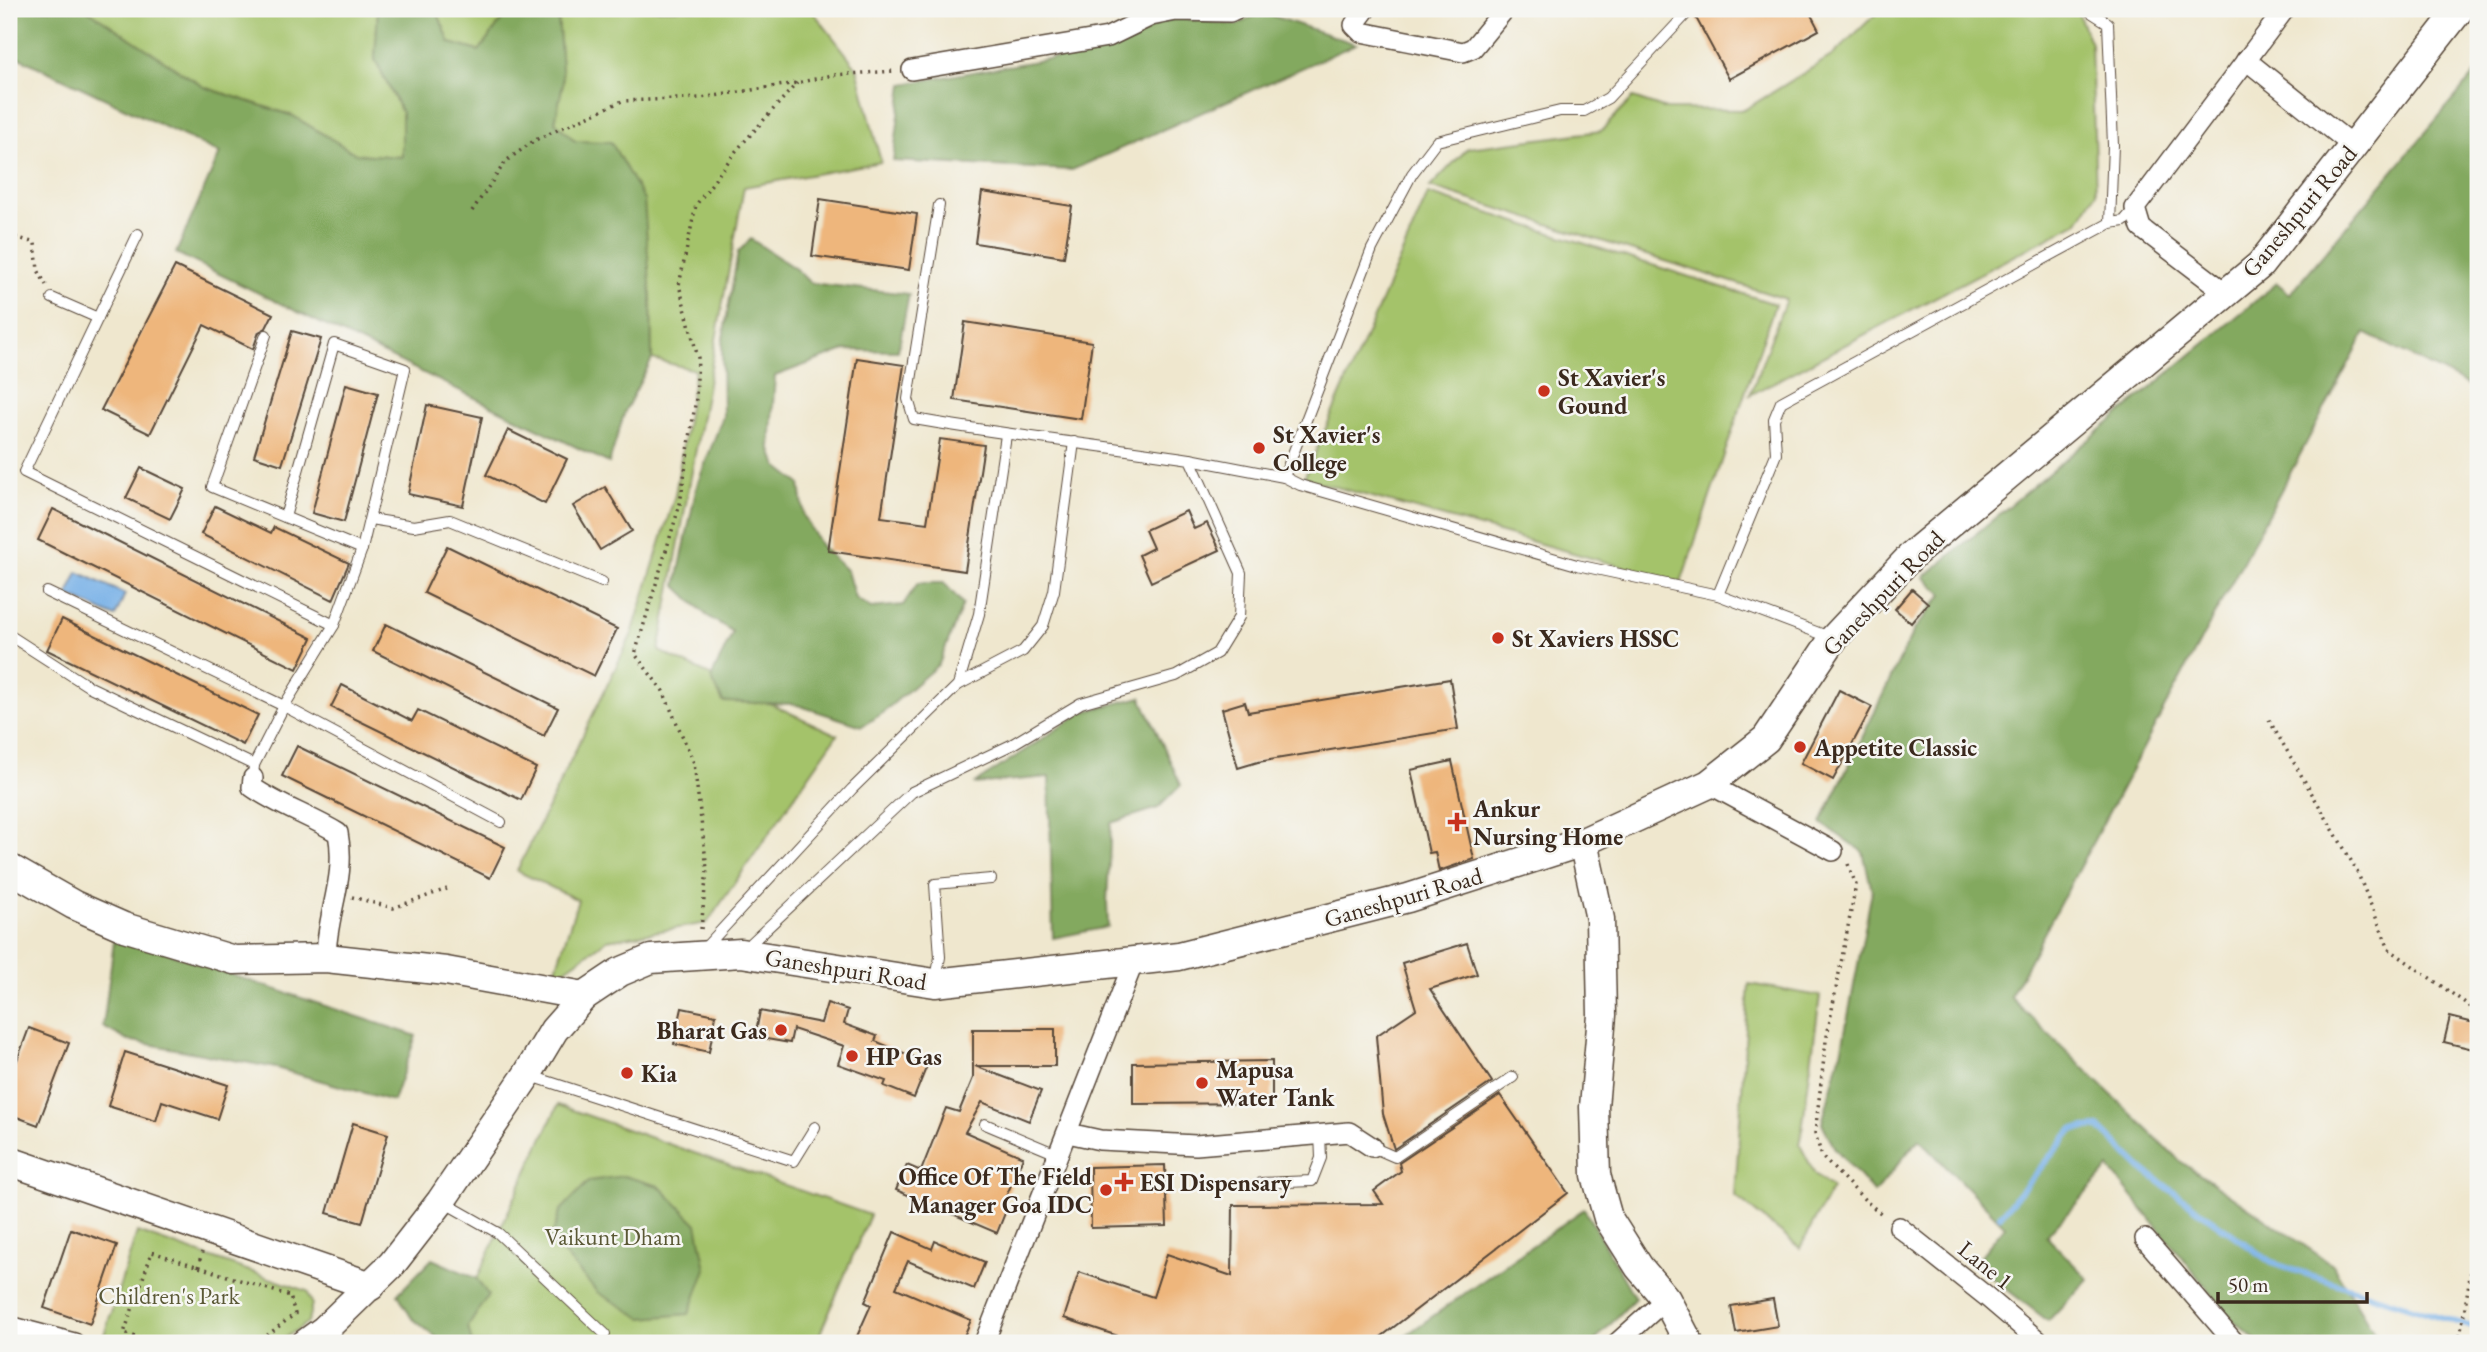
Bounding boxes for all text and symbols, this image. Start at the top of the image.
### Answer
street label: Ganeshpuri Road [2235,138,2364,283]
place label: St Xavier's Gound [1558,362,1665,421]
marker: St Xavier's Gound [1536,383,1552,399]
place label: St Xavier's College [1273,419,1380,479]
marker: St Xavier's College [1251,440,1267,456]
street label: Ganeshpuri Road [1815,523,1951,662]
place label: St Xaviers HSSC [1512,623,1679,654]
marker: St Xaviers HSSC [1490,630,1506,646]
place label: Appetite Classic [1813,732,1977,763]
marker: Appetite Classic [1792,739,1808,755]
place label: Ankur Nursing Home [1472,793,1623,853]
marker: Ankur Nursing Home [1447,812,1467,832]
street label: Ganeshpuri Road [1320,859,1487,934]
street label: Ganeshpuri Road [763,941,930,997]
place label: Bharat Gas [657,1015,767,1046]
marker: Bharat Gas [773,1022,789,1038]
place label: HP Gas [866,1041,942,1072]
marker: HP Gas [844,1048,860,1064]
place label: Mapusa Water Tank [1216,1054,1335,1113]
place label: Kia [641,1058,677,1089]
marker: Kia [619,1065,635,1081]
marker: Mapusa Water Tank [1194,1075,1210,1091]
place label: Office Of The Field Manager Goa IDC [899,1161,1093,1221]
place label: ESI Dispensary [1140,1167,1292,1199]
marker: ESI Dispensary [1114,1172,1134,1192]
marker: Office Of The Field Manager Goa IDC [1098,1182,1114,1198]
park label: Vaikunt Dham [545,1221,682,1252]
street label: Lane 1 [1952,1233,2020,1297]
scale bar [2218,1261,2366,1305]
text: 50 m [2228,1271,2269,1298]
park label: Children's Park [98,1280,240,1311]

